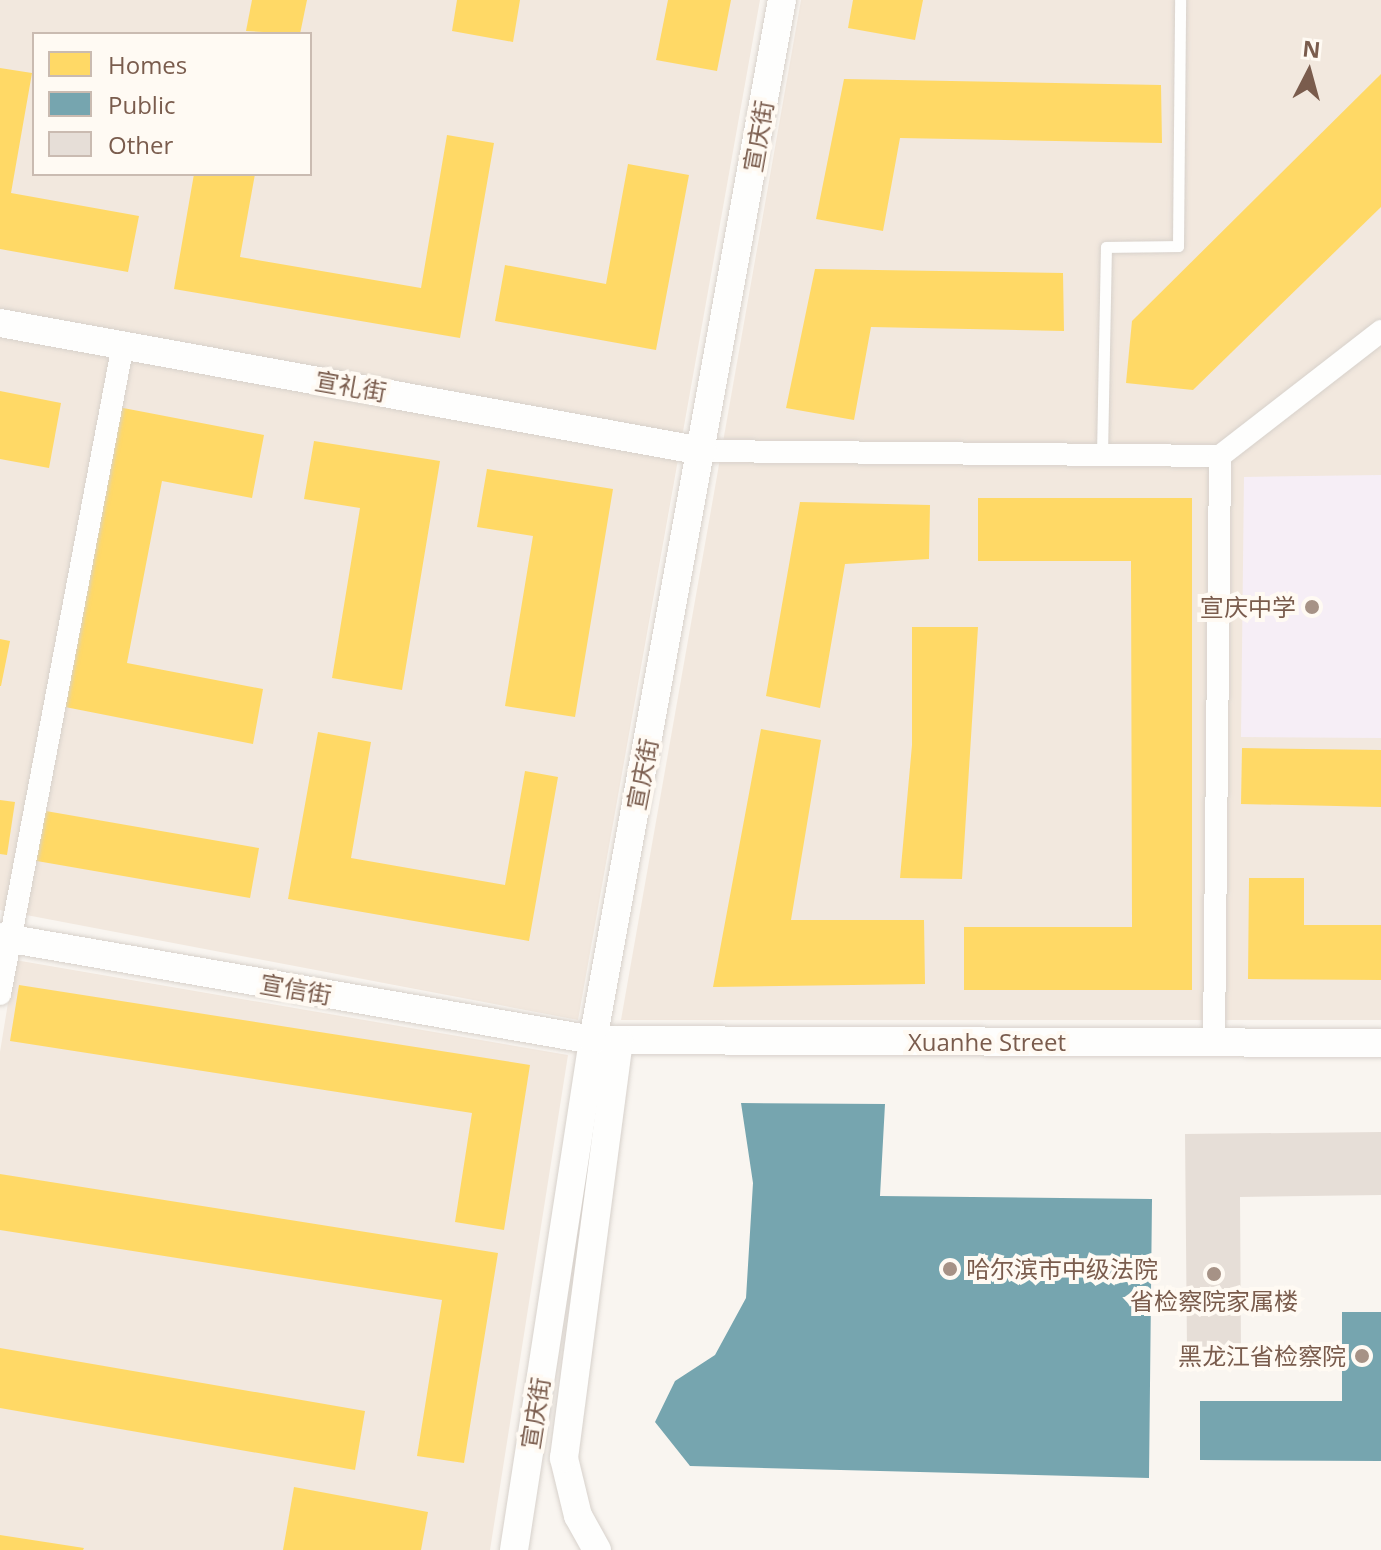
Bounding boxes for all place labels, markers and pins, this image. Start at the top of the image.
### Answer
place label: 宣庆中学 [1200,593,1296,621]
marker: 宣庆中学 [1303,598,1321,616]
place label: 哈尔滨市中级法院 [966,1255,1158,1283]
marker: 哈尔滨市中级法院 [941,1260,959,1278]
marker: 省检察院家属楼 [1205,1265,1223,1283]
place label: 省检察院家属楼 [1130,1287,1298,1315]
place label: 黑龙江省检察院 [1178,1342,1346,1370]
marker: 黑龙江省检察院 [1353,1347,1371,1365]

